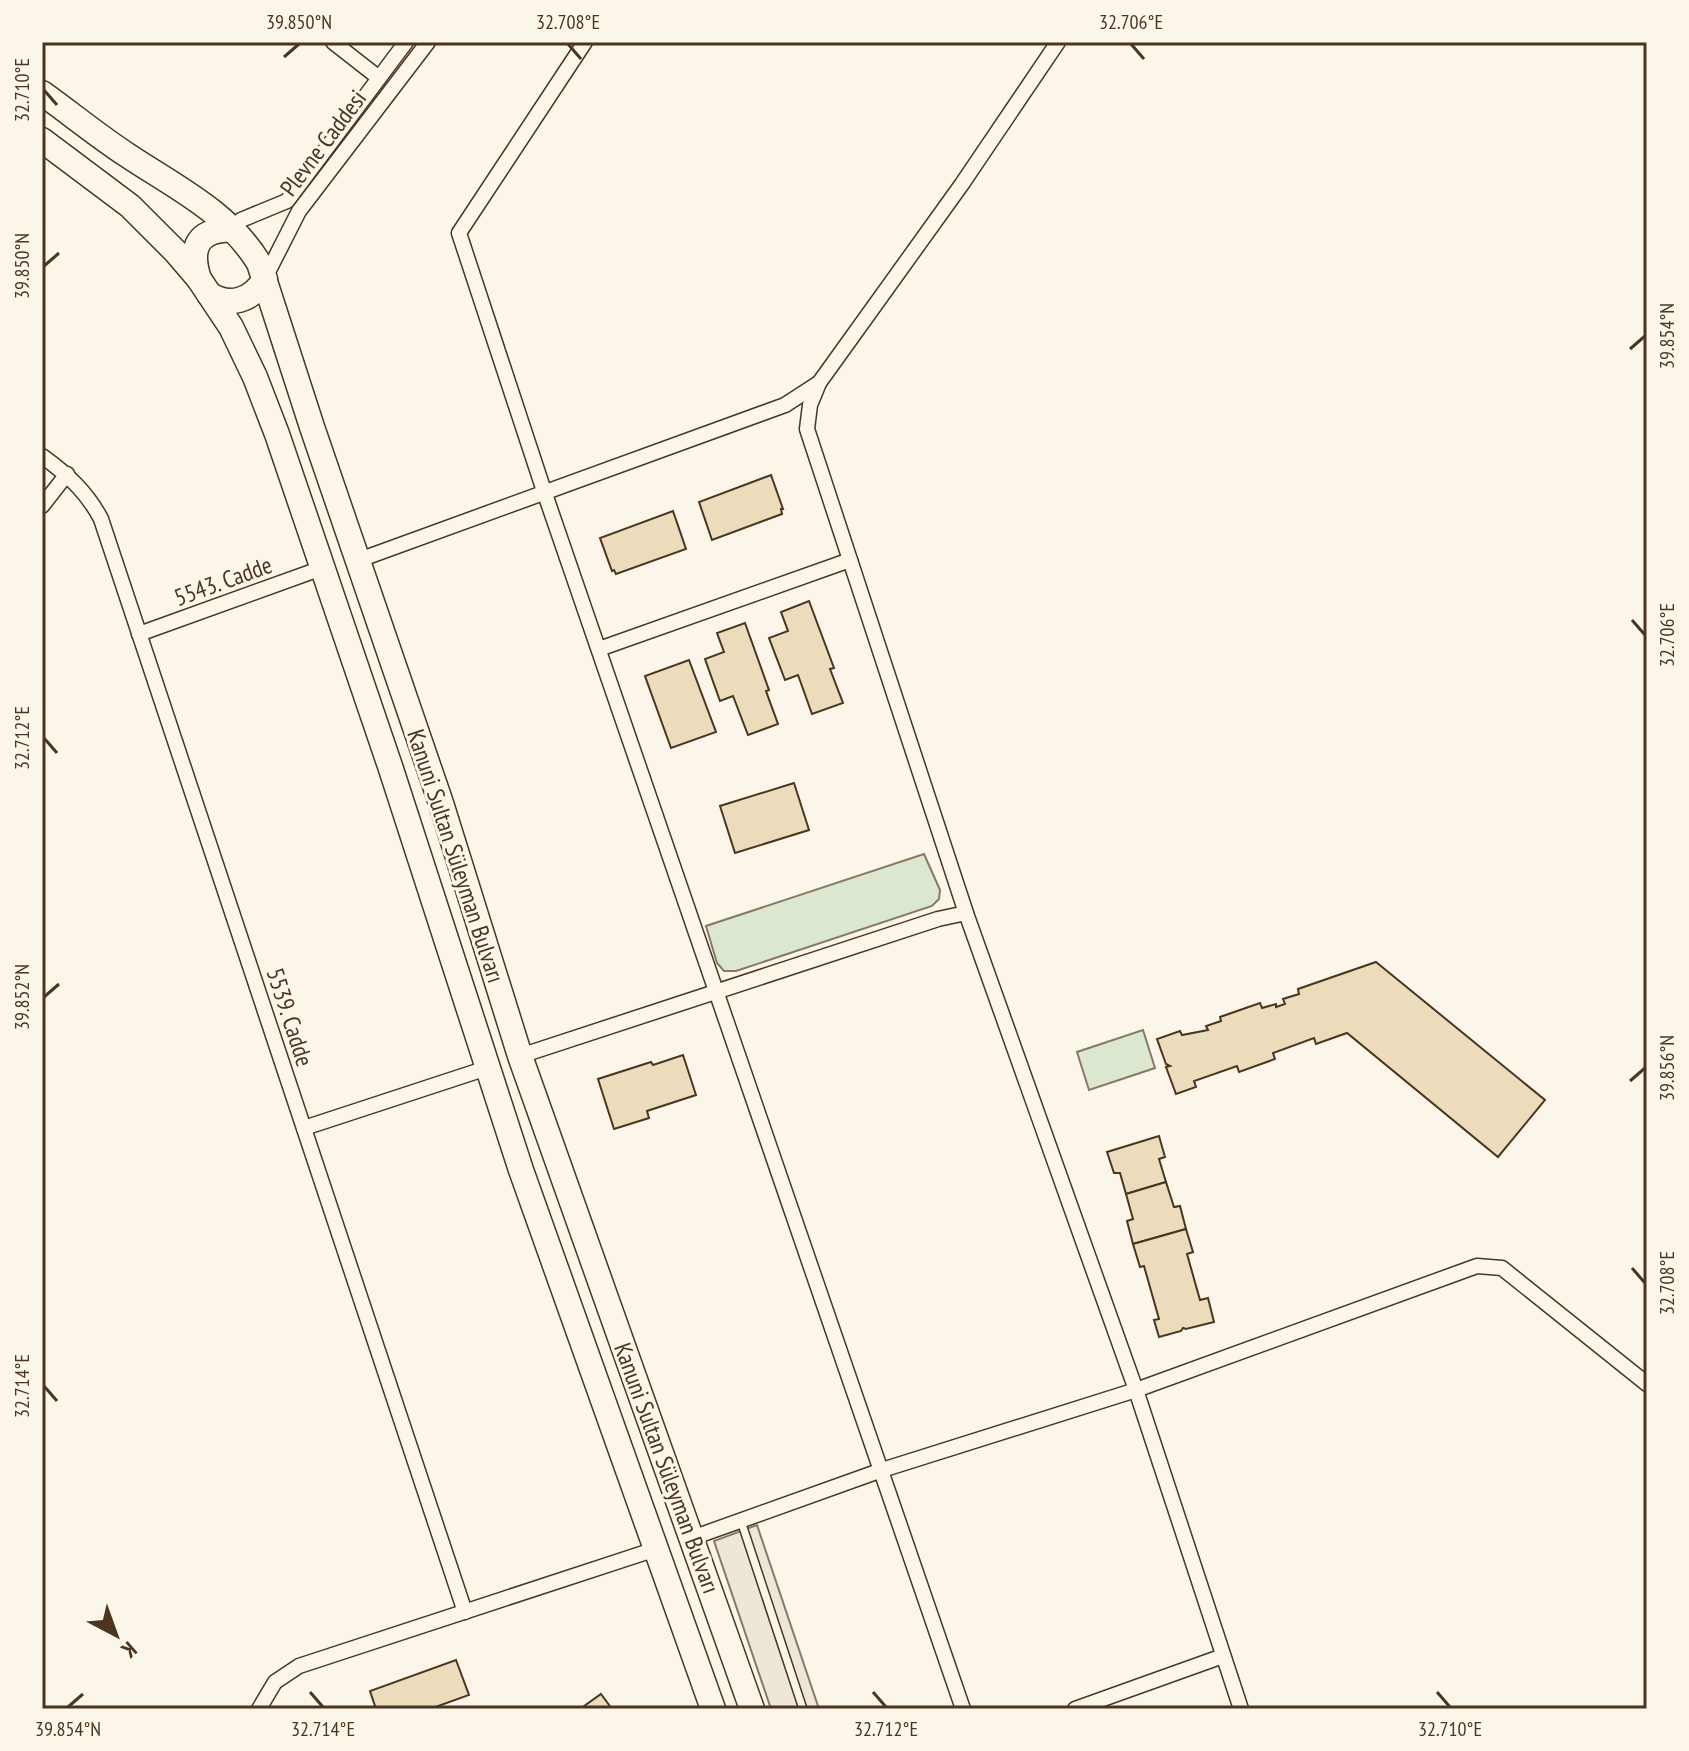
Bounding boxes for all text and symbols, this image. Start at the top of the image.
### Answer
text: 39.850°N [266,9,332,35]
text: 32.708°E [536,9,600,35]
text: 32.706°E [1099,9,1163,35]
text: 32.710°E [9,58,35,122]
street label: Plevne Caddesi [273,84,373,202]
text: 39.850°N [9,233,35,299]
text: 39.854°N [1654,303,1680,369]
street label: 5543. Cadde [170,549,276,613]
text: 32.706°E [1654,603,1680,667]
text: 32.712°E [9,706,35,770]
street label: Kanuni Sultan Süleyman Bulvarı [400,725,512,987]
text: 39.852°N [9,964,35,1030]
street label: 5539. Cadde [260,964,320,1070]
text: 39.856°N [1654,1035,1680,1101]
text: 32.708°E [1654,1251,1680,1315]
street label: Kanuni Sultan Süleyman Bulvarı [607,1338,727,1598]
text: 32.714°E [9,1354,35,1418]
north arrow [76,1595,156,1675]
text: K [115,1636,143,1665]
text: 39.854°N [35,1716,101,1742]
text: 32.714°E [291,1716,355,1742]
text: 32.712°E [854,1716,918,1742]
text: 32.710°E [1418,1716,1482,1742]

